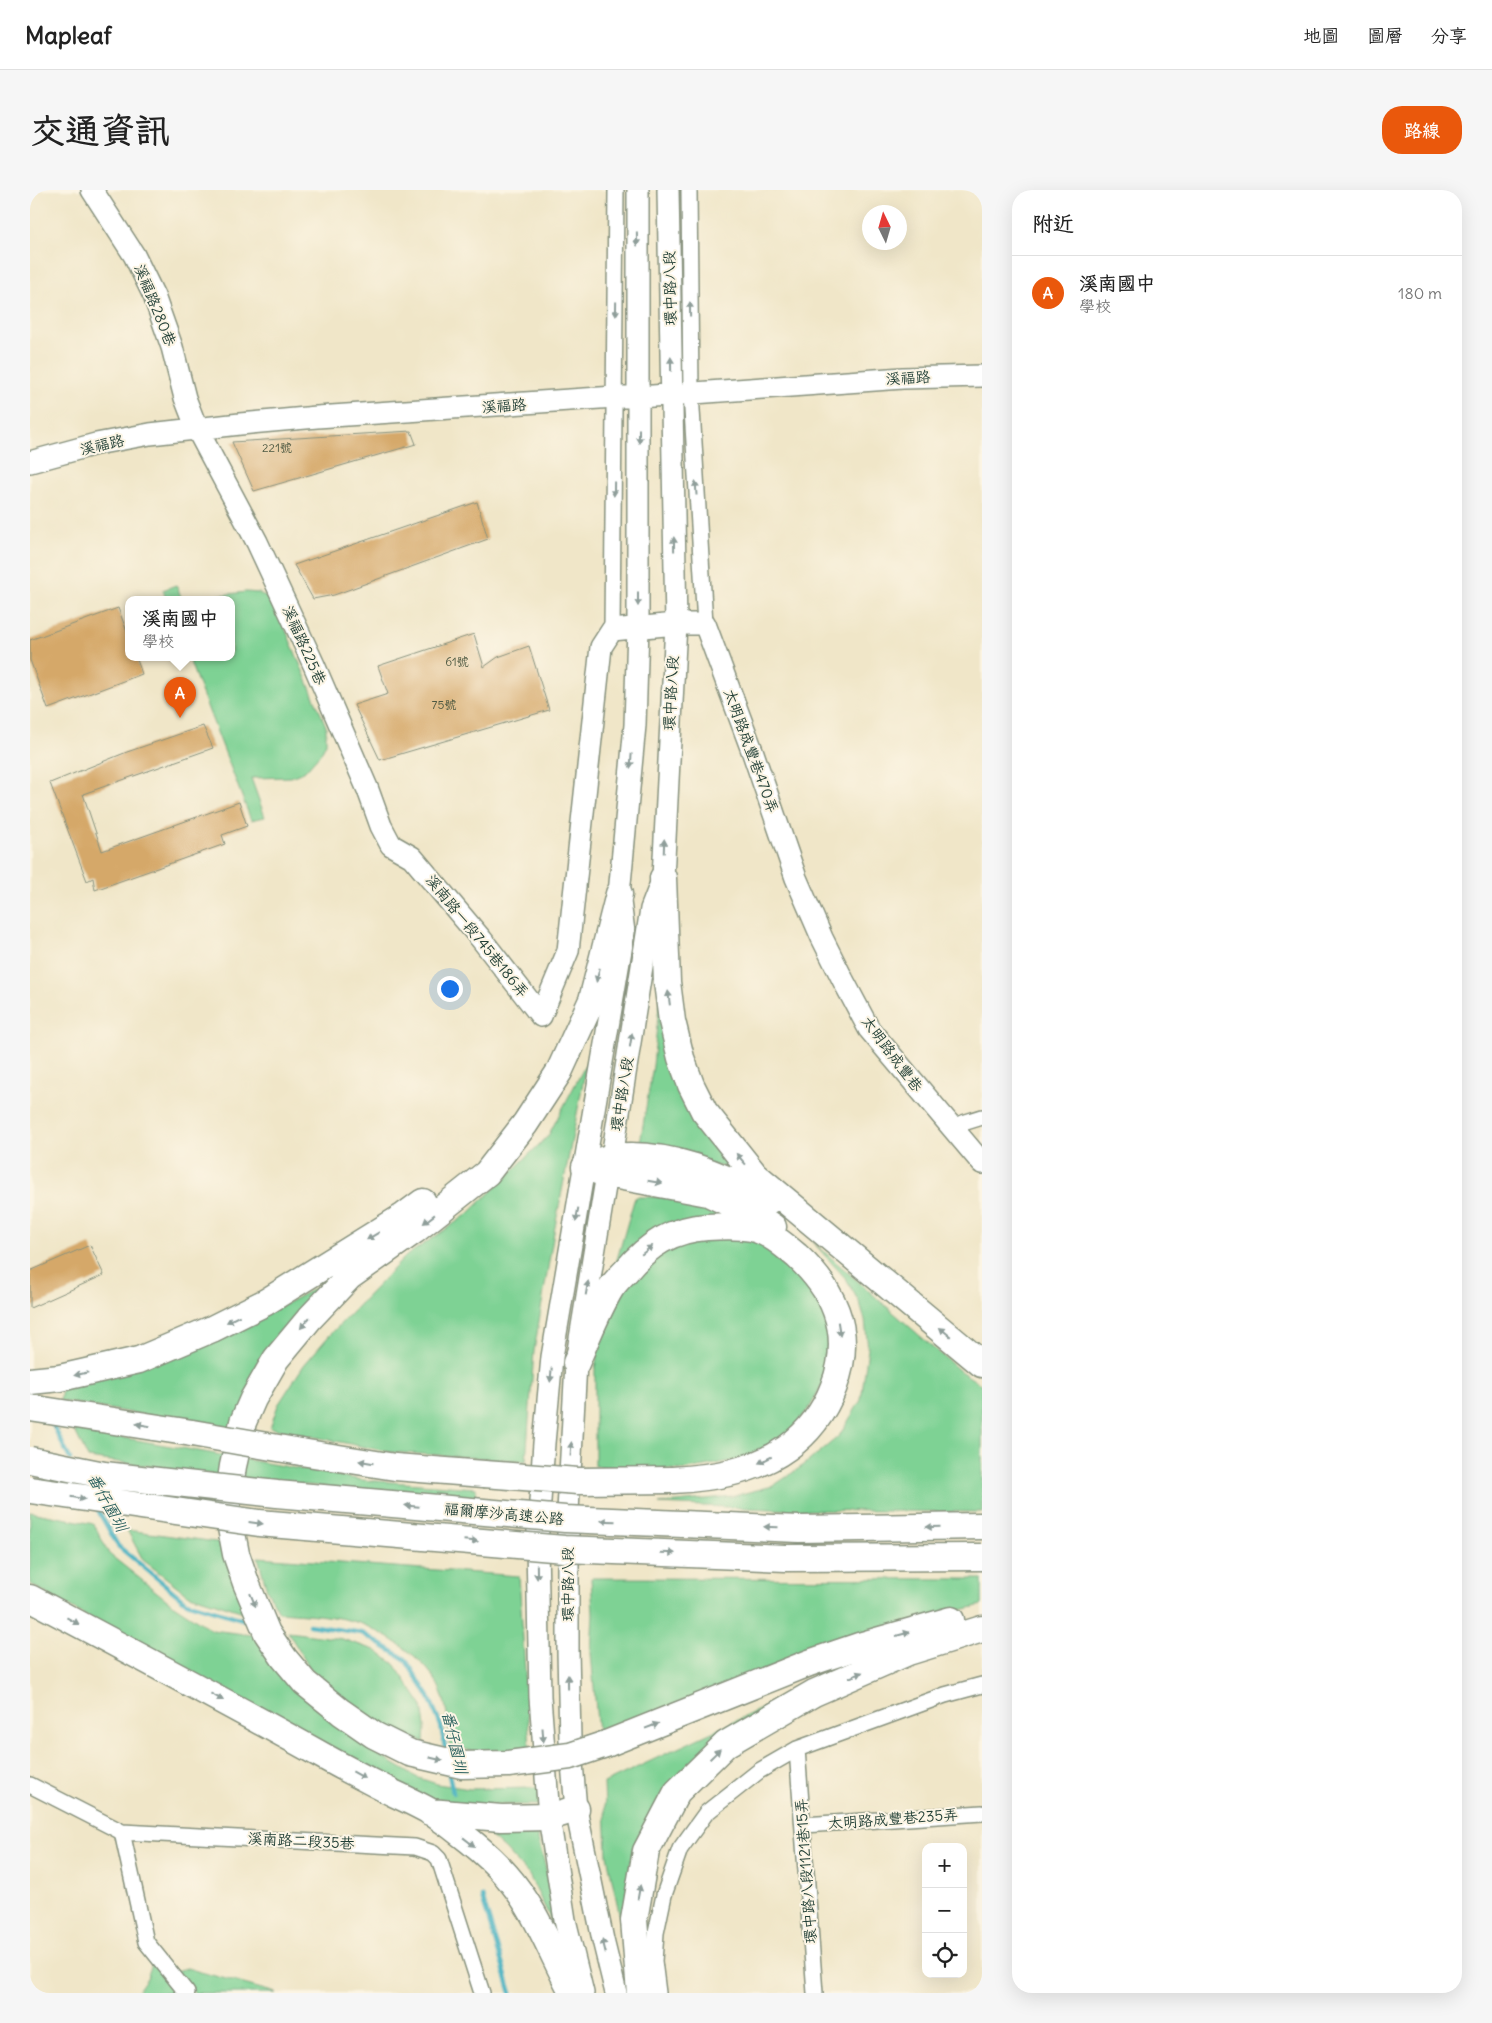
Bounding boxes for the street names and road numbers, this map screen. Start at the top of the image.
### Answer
street label: 環中路八段 [659,250,680,326]
street label: 溪福路280巷 [130,261,181,349]
street label: 溪福路 [885,367,931,388]
street label: 溪福路 [481,394,527,417]
street label: 溪福路 [78,430,126,459]
street label: 溪福路225巷 [278,602,330,688]
street label: 環中路八段 [659,655,682,731]
street label: 太明路成豐巷470弄 [720,686,783,816]
street label: 溪南路一段745巷186弄 [422,870,533,1001]
street label: 太明路成豐巷 [858,1012,927,1095]
street label: 環中路八段 [606,1055,637,1132]
street label: 福爾摩沙高速公路 [443,1499,565,1528]
street label: 環中路八段 [558,1546,577,1622]
street label: 環中路八段1121巷15弄 [791,1798,820,1944]
street label: 太明路成豐巷235弄 [827,1804,959,1833]
street label: 溪南路二段35巷 [247,1828,355,1853]

